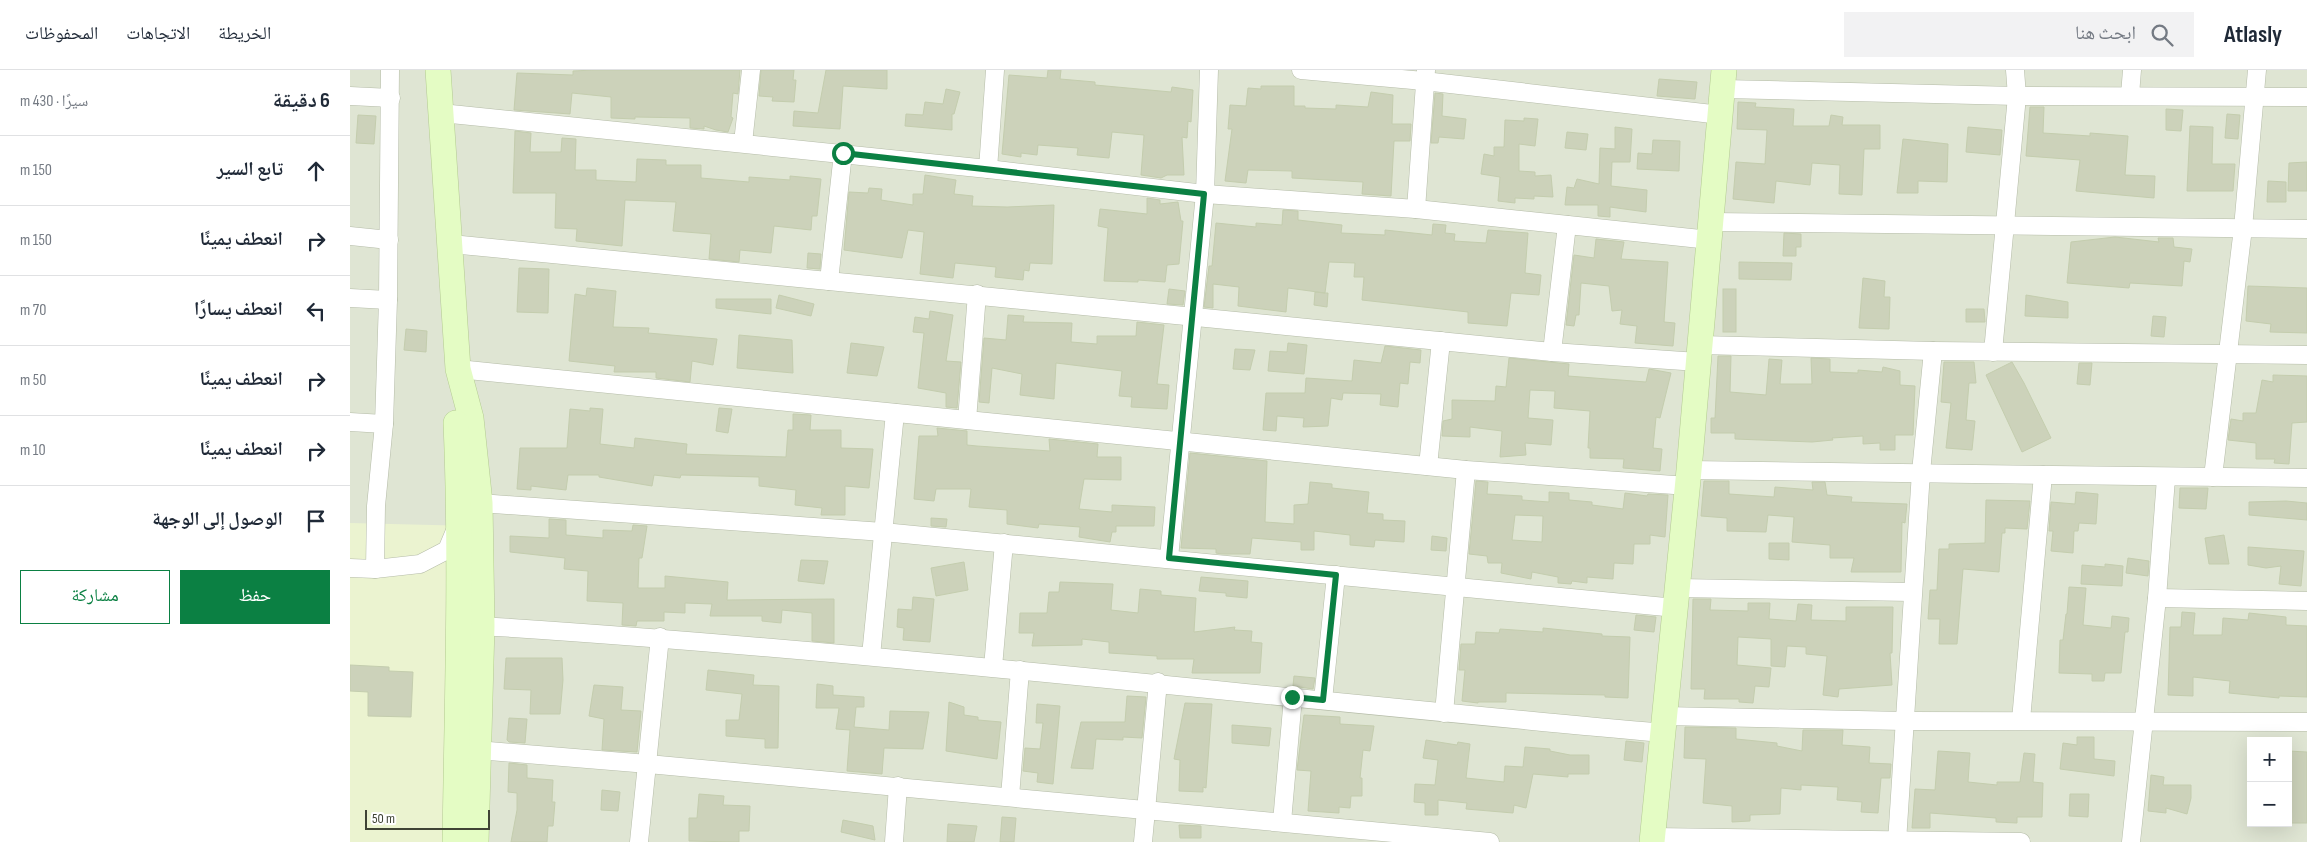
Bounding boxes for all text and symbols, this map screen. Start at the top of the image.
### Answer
search box [1844,12,2194,57]
text: Atlasly [2224,20,2282,49]
icon: search [2148,21,2176,49]
text: ابحث هنا [2075,22,2136,45]
text: المحفوظات [25,23,98,44]
text: الاتجاهات [126,23,190,44]
text: الخريطة [218,23,271,44]
text: 6 دقيقة [273,88,330,113]
text: سيرًا · 430 m [20,92,88,111]
route start [832,142,855,165]
icon: ahead [302,157,330,185]
text: تابع السير [217,158,283,181]
text: 150 m [20,161,52,180]
icon: right [302,227,330,255]
text: انعطف يمينًا [199,228,283,251]
text: 150 m [20,231,52,250]
icon: left [302,297,330,325]
text: انعطف يسارًا [194,298,283,321]
text: 70 m [20,301,46,320]
icon: right [302,367,330,395]
text: انعطف يمينًا [199,368,283,391]
text: 50 m [20,371,46,390]
icon: right [302,437,330,465]
text: انعطف يمينًا [199,438,283,461]
text: 10 m [20,441,46,460]
icon: arrive [302,507,330,535]
text: الوصول إلى الوجهة [152,508,283,531]
button: مشاركة [20,570,170,624]
button: حفظ [180,570,330,624]
route end [1281,686,1304,709]
map controls [2247,737,2292,827]
button: + [2247,737,2292,782]
button: − [2247,782,2292,827]
scale bar [365,807,490,830]
text: 50 m [372,810,395,827]

